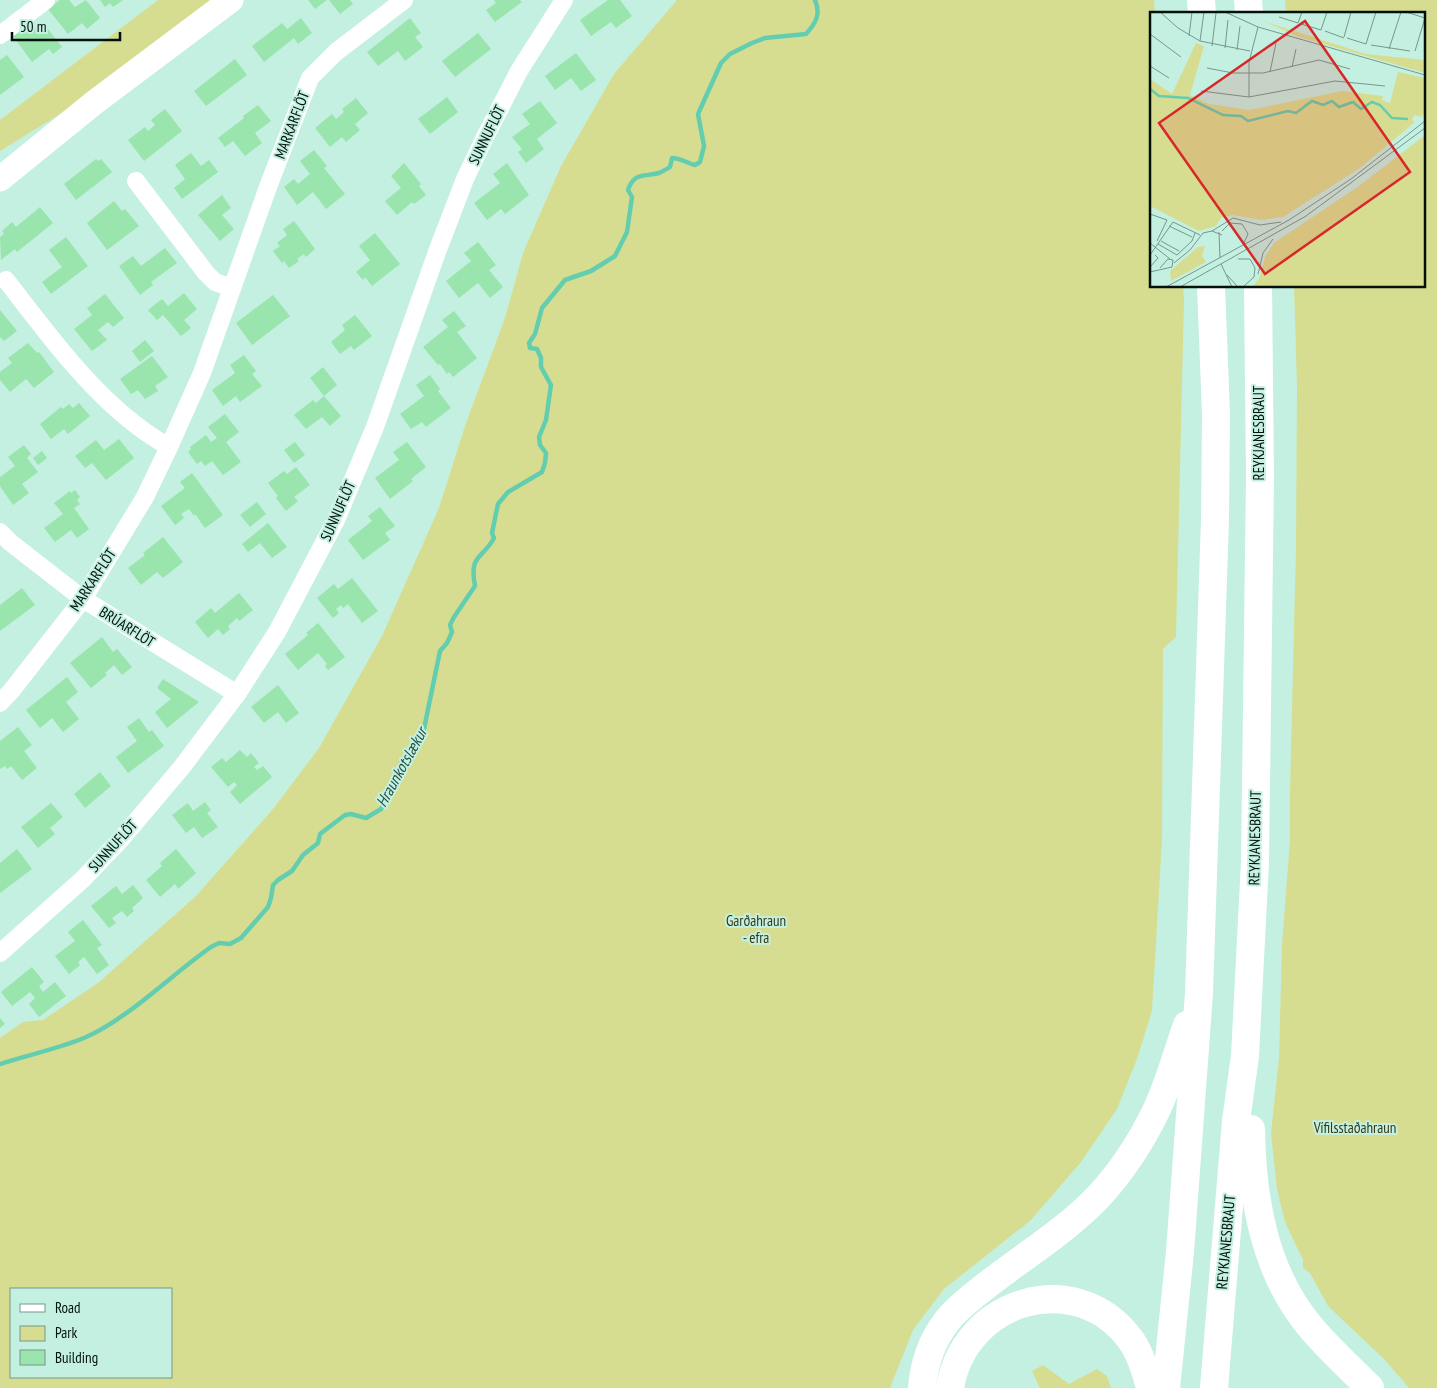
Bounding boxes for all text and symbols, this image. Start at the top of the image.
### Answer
scale bar [12,10,120,42]
inset map [1150,12,1424,288]
text: 50 m [20,17,46,36]
street label: MARKARFLÖT [270,88,313,161]
street label: SUNNUFLÖT [464,102,509,168]
street label: REYKJANESBRAUT [1249,385,1268,481]
street label: SUNNUFLÖT [316,477,359,544]
street label: MARKARFLÖT [65,544,120,615]
street label: BRÚARFLÖT [96,602,159,651]
water label: Hraunkotslækur [371,722,432,810]
street label: REYKJANESBRAUT [1244,790,1265,886]
street label: SUNNUFLÖT [84,815,141,876]
park label: Garðahraun - efra [726,911,786,947]
park label: Vífilsstaðahraun [1313,1118,1396,1137]
street label: REYKJANESBRAUT [1212,1194,1239,1290]
legend [10,1288,172,1378]
text: Road [55,1298,81,1317]
text: Park [55,1323,77,1342]
text: Building [55,1348,98,1367]

